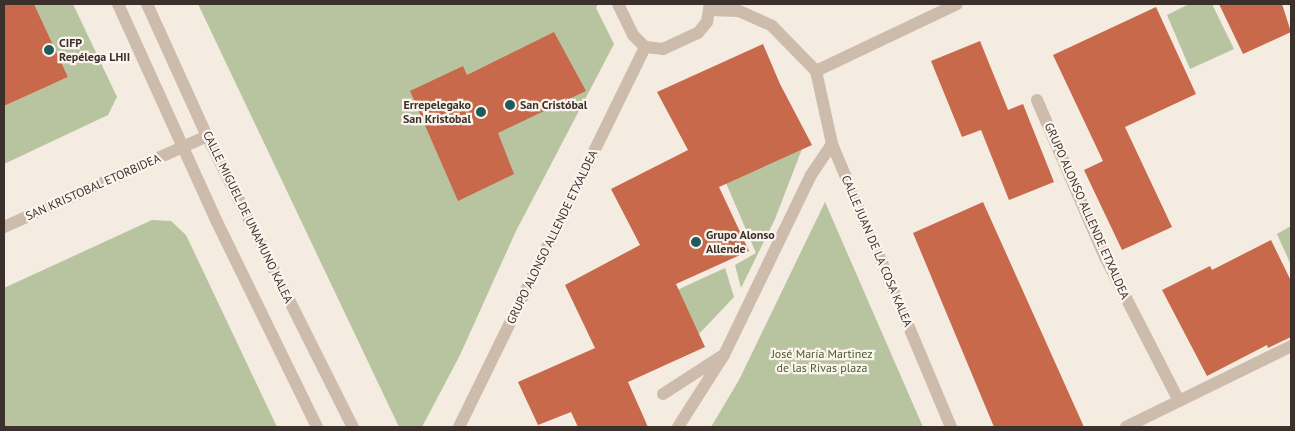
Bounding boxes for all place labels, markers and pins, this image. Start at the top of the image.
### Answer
place label: CIFP Repélega LHII [59,36,130,64]
marker: CIFP Repélega LHII [43,44,55,56]
place label: Errepelegako San Kristobal [403,98,471,126]
place label: San Cristóbal [520,98,587,112]
marker: San Cristóbal [504,99,516,111]
marker: Errepelegako San Kristobal [475,106,487,118]
place label: Grupo Alonso Allende [706,228,775,256]
marker: Grupo Alonso Allende [690,236,702,248]

